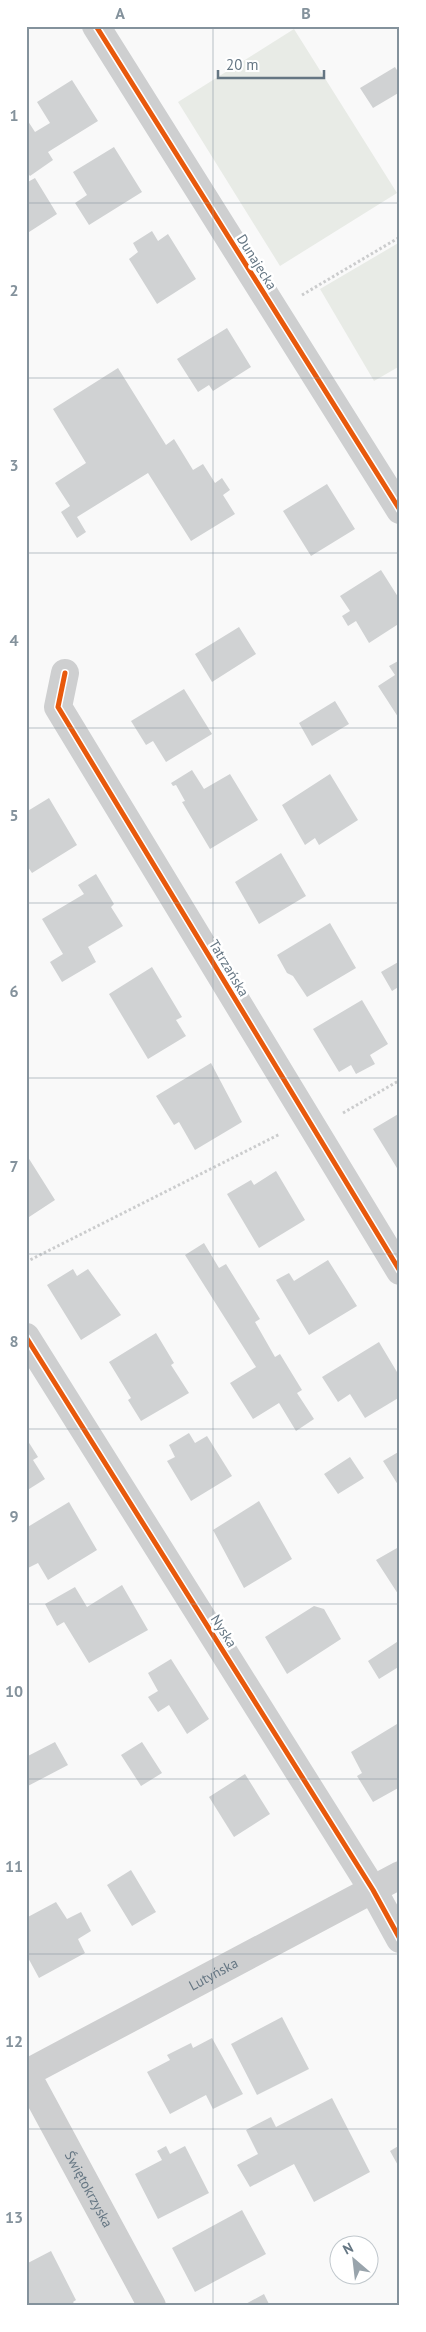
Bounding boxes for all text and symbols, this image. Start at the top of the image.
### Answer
text: A [115,3,125,23]
text: B [301,3,311,23]
scale bar [218,48,325,80]
text: 20 m [226,55,259,74]
text: 1 [9,105,19,125]
street label: Dunajecka [233,231,281,293]
text: 2 [9,280,19,300]
text: 3 [9,455,19,475]
text: 4 [9,630,19,650]
text: 5 [9,805,19,825]
street label: Tatrzańska [205,936,253,1000]
text: 6 [9,981,19,1001]
text: 7 [9,1156,19,1176]
text: 8 [9,1331,19,1351]
text: 9 [9,1506,19,1526]
street label: Nyska [207,1611,241,1651]
text: 10 [5,1681,23,1701]
text: 11 [5,1856,23,1876]
street label: Lutyńska [186,1954,241,1994]
text: 12 [5,2031,23,2051]
street label: Świętokrzyska [61,2148,117,2231]
text: 13 [5,2207,23,2227]
north arrow [328,2234,378,2284]
text: N [340,2238,356,2259]

